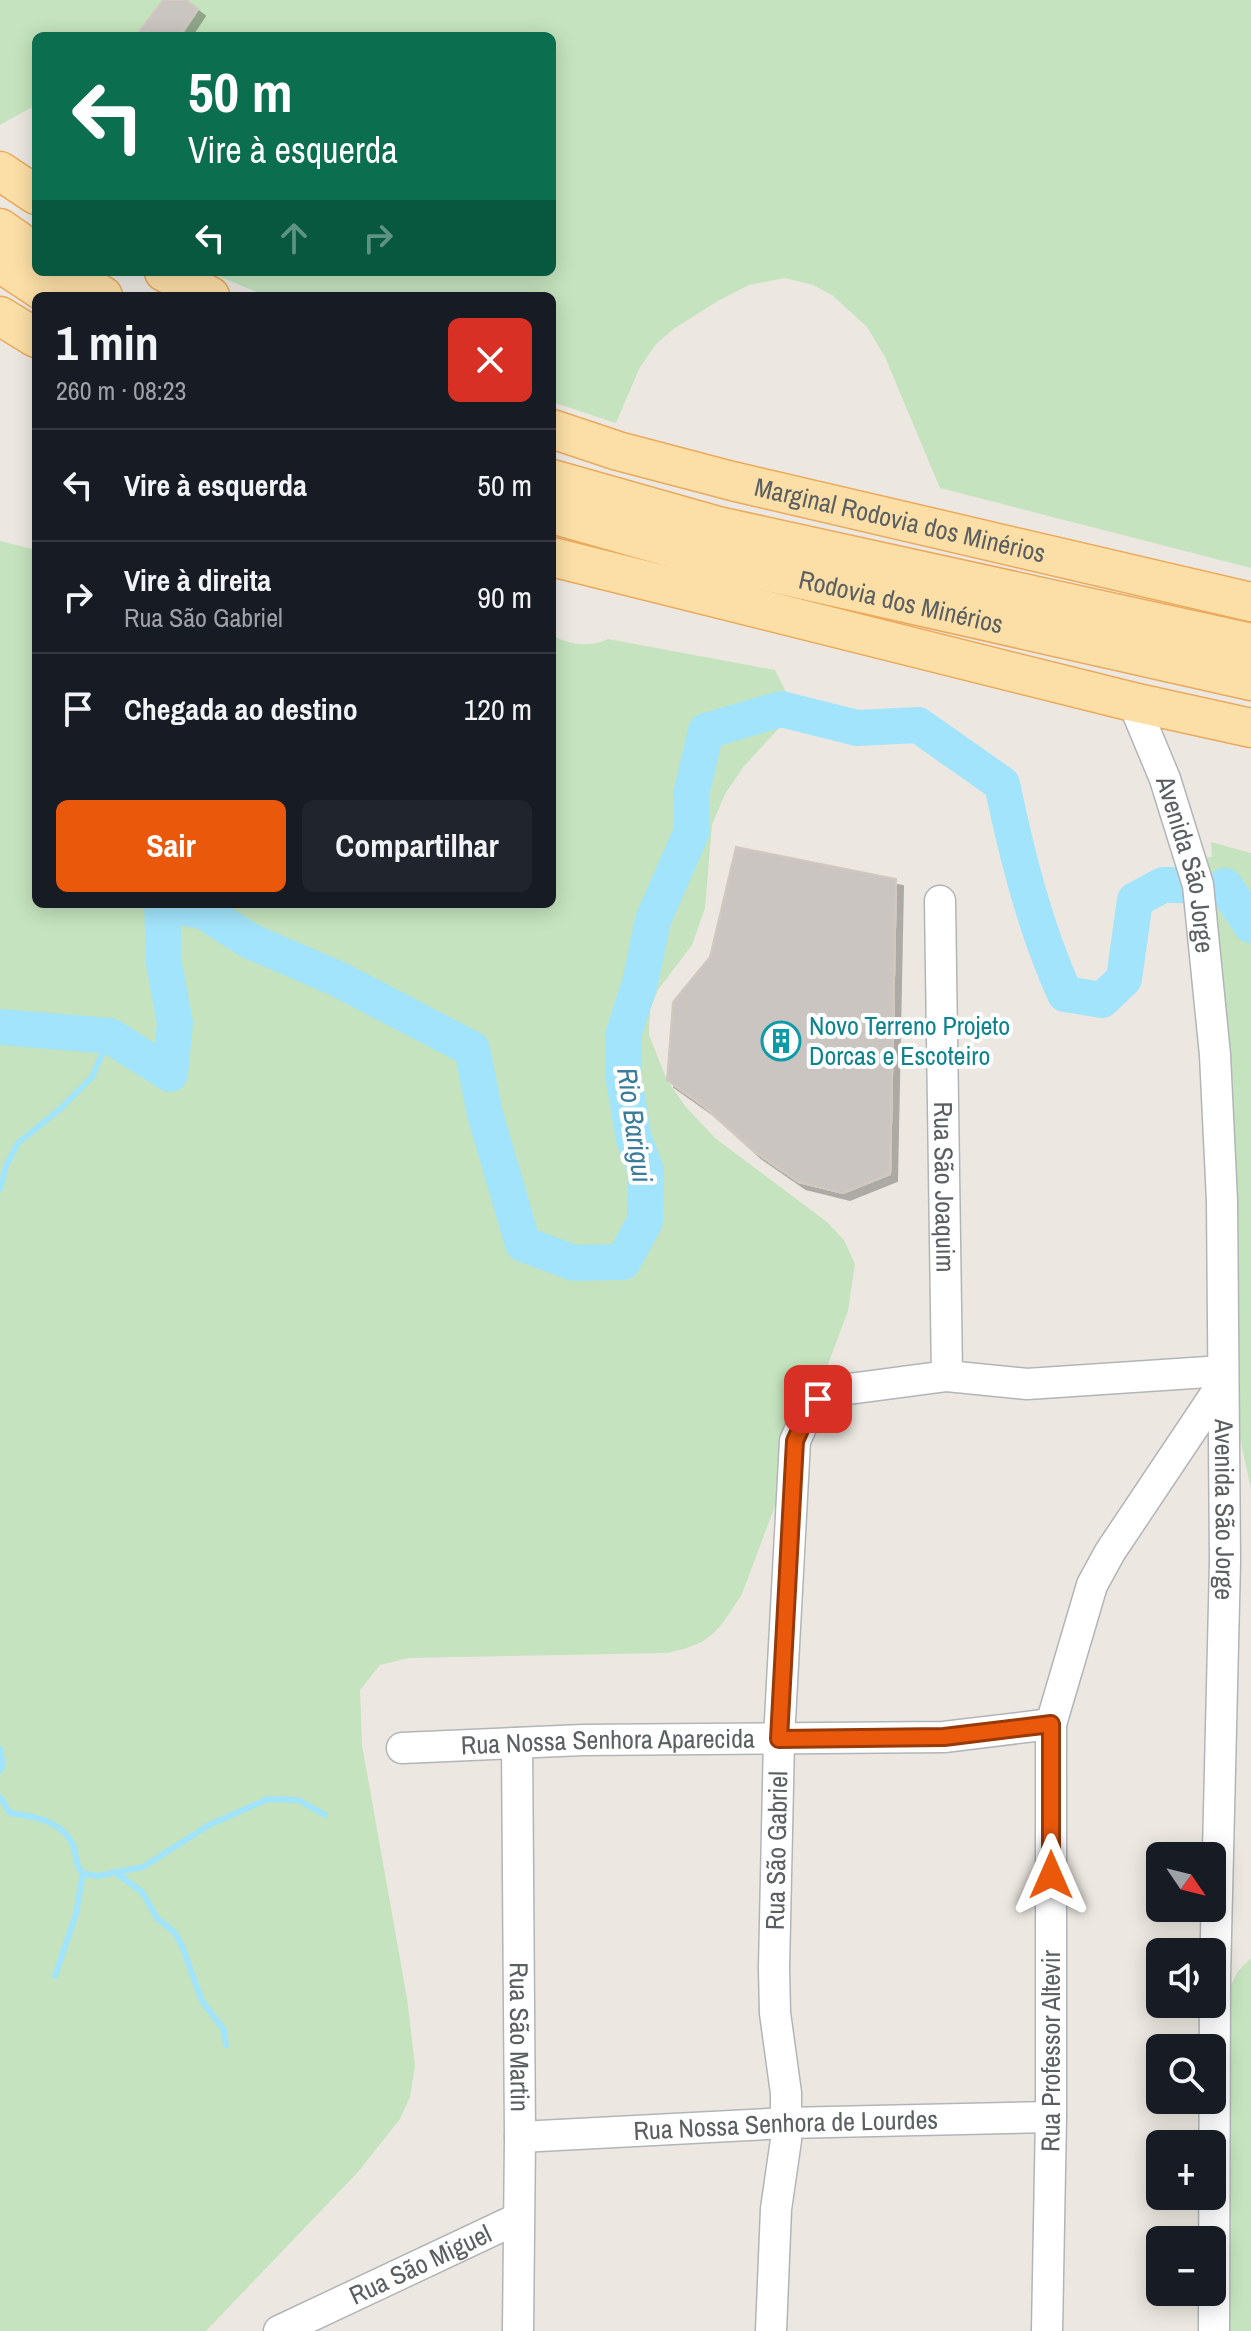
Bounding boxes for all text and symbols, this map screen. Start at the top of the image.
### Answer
text: 50 m [188,54,293,129]
icon: left [56,64,160,168]
text: Vire à esquerda [188,126,398,174]
icon: left [188,216,232,260]
icon: ahead [272,216,316,260]
icon: right [356,216,400,260]
text: 1 min [56,310,159,375]
button: close [448,318,532,402]
text: 260 m · 08:23 [56,373,186,408]
icon: left [56,463,100,507]
text: Vire à esquerda [124,465,307,505]
text: 50 m [477,465,532,505]
street label: Marginal Rodovia dos Minérios [751,469,1049,571]
text: Vire à direita [124,560,271,600]
street label: Rodovia dos Minérios [795,561,1007,641]
icon: right [56,575,100,619]
text: 90 m [477,577,532,617]
text: Rua São Gabriel [124,600,283,635]
icon: arrive [56,687,100,731]
text: Chegada ao destino [124,689,358,729]
text: 120 m [464,689,532,729]
street label: Avenida São Jorge [1148,771,1223,954]
button: Sair [56,800,286,892]
button: Compartilhar [302,800,532,892]
place label: Novo Terreno Projeto Dorcas e Escoteiro [809,1008,1010,1073]
building icon: Novo Terreno Projeto Dorcas e Escoteiro [760,1020,802,1062]
water label: Rio Barigui [608,1065,662,1186]
street label: Rua São Joaquim [926,1101,963,1273]
pin [784,1365,852,1433]
icon: arrive [796,1377,840,1421]
street label: Avenida São Jorge [1207,1418,1243,1601]
street label: Rua Nossa Senhora Aparecida [460,1721,755,1762]
street label: Rua São Gabriel [757,1771,795,1930]
position arrow [1009,1833,1093,1917]
north arrow [1146,1842,1226,1922]
map controls [1146,1842,1226,2306]
button: sound [1146,1938,1226,2018]
street label: Rua Professor Altevir [1032,1950,1068,2152]
street label: Rua São Martin [502,1962,538,2112]
button: search [1146,2034,1226,2114]
street label: Rua Nossa Senhora de Lourdes [633,2102,938,2148]
button: + [1146,2130,1226,2210]
street label: Rua São Miguel [343,2216,497,2313]
button: − [1146,2226,1226,2306]

